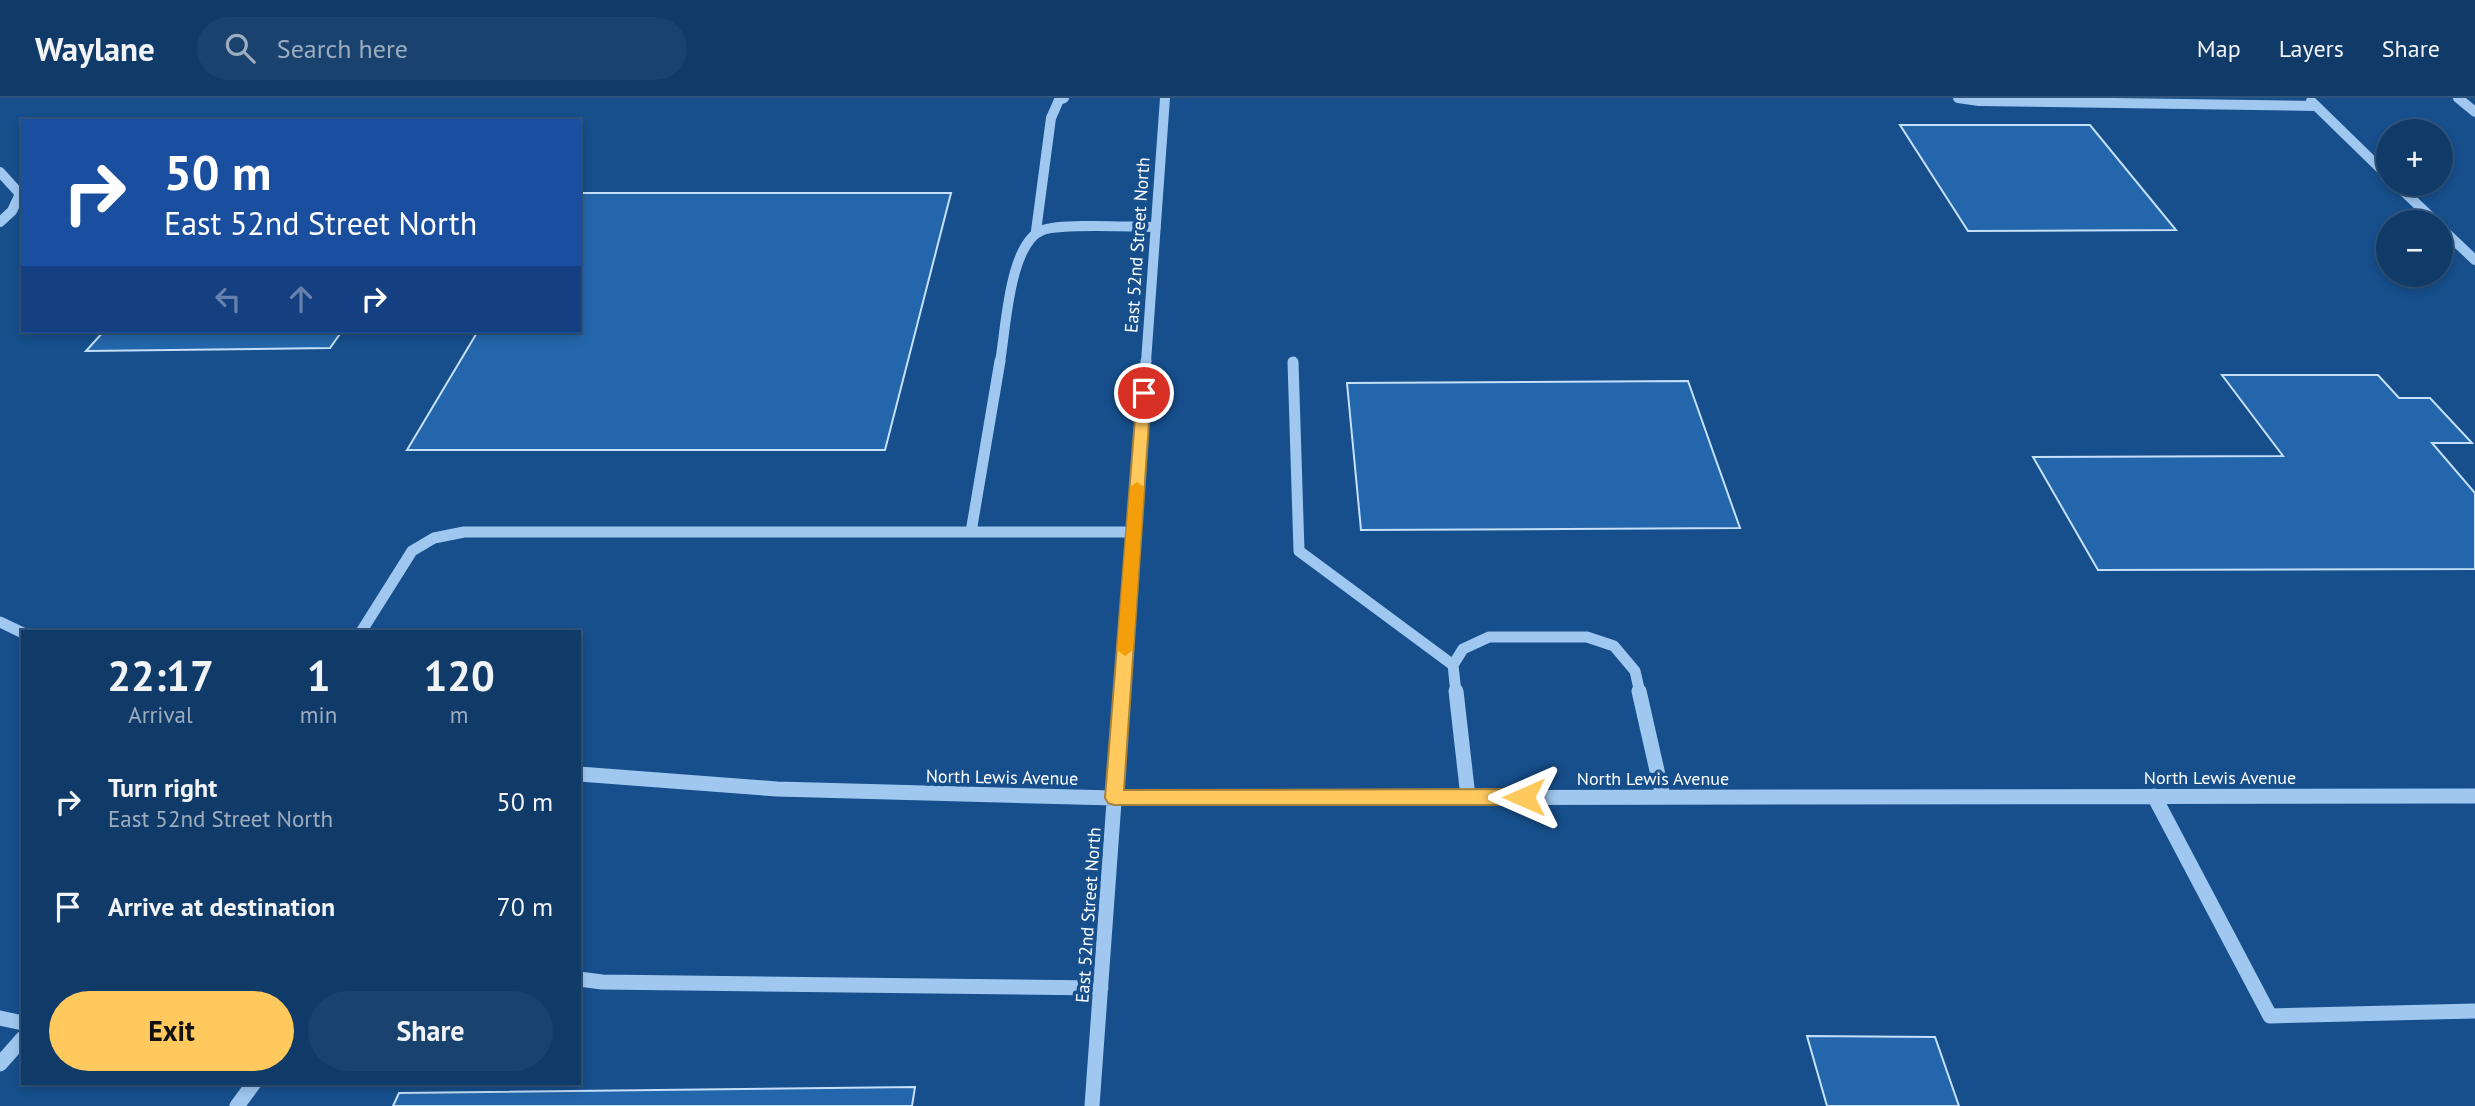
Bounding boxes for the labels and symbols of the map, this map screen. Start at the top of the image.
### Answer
street label: East 52nd Street North [1119,156,1155,334]
pin [1114,363,1174,423]
position arrow [1487,760,1561,834]
street label: North Lewis Avenue [926,764,1078,790]
street label: North Lewis Avenue [2144,766,2296,789]
street label: North Lewis Avenue [1577,767,1729,790]
street label: East 52nd Street North [1070,826,1106,1004]

